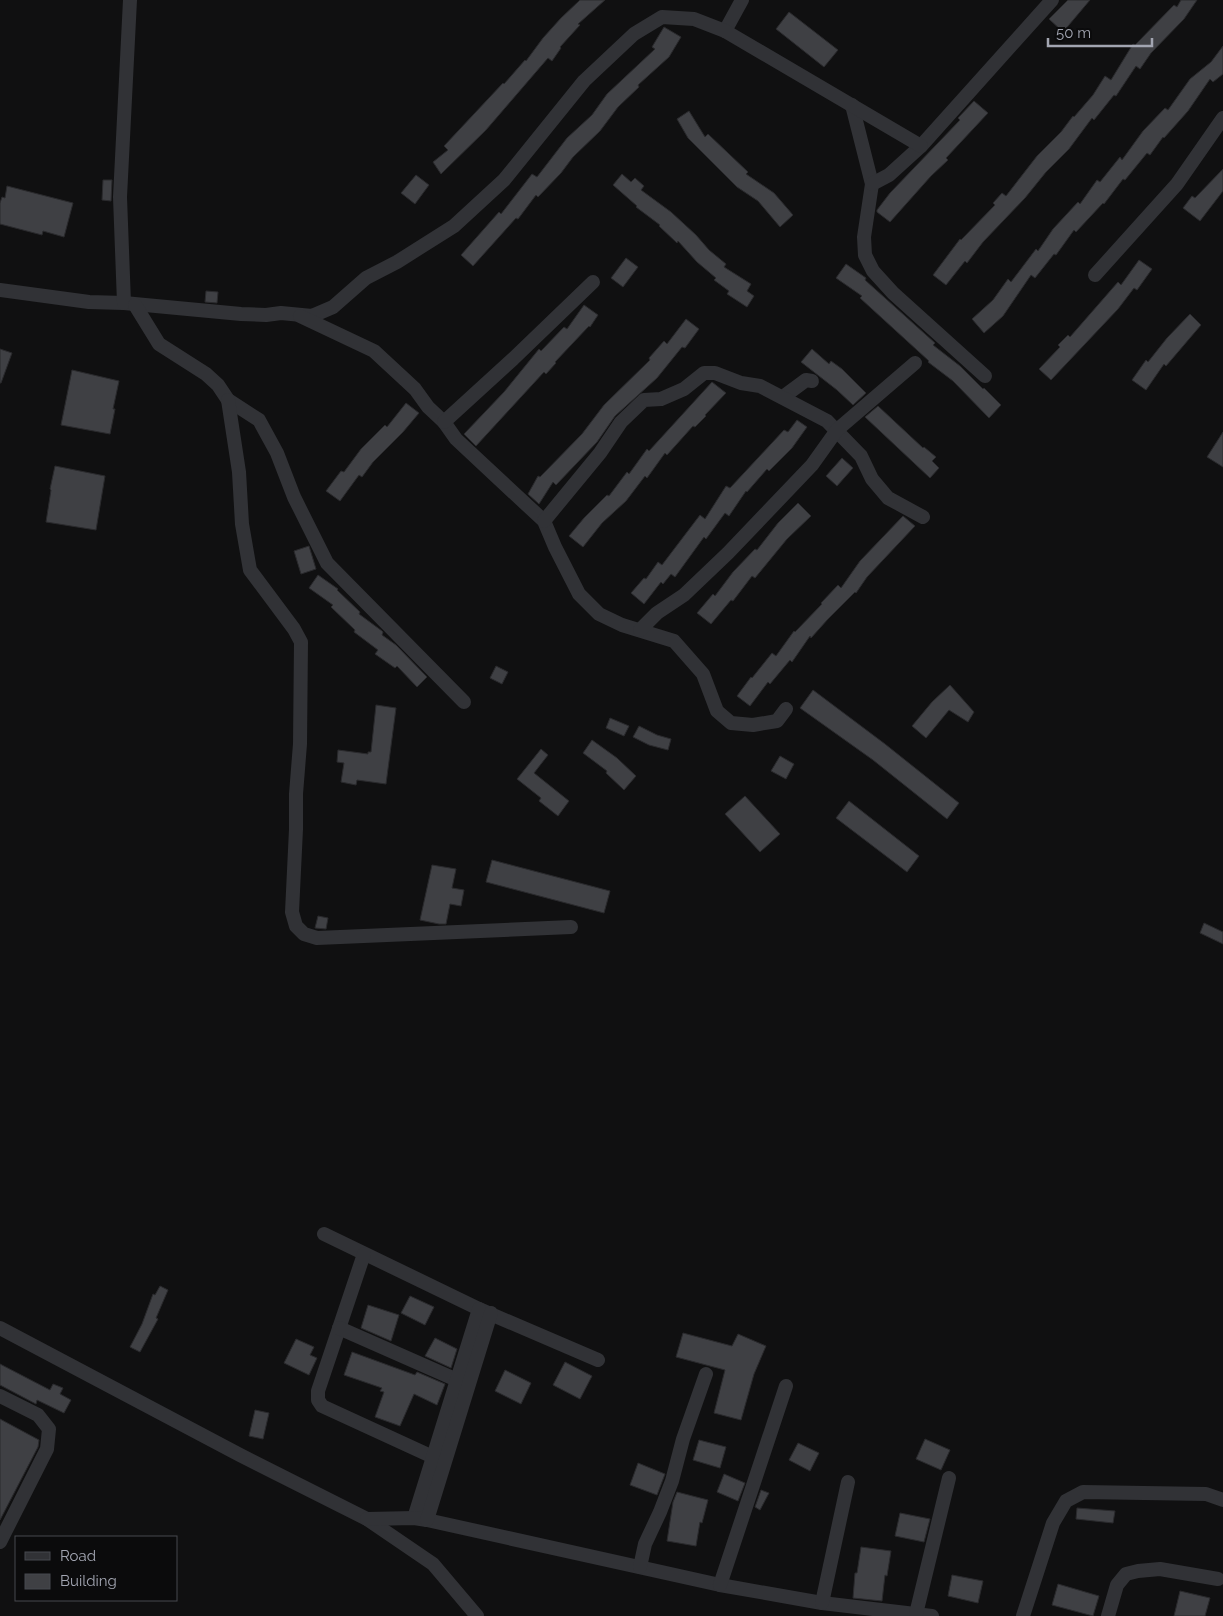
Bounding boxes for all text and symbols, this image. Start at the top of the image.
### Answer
scale bar [1048,15,1152,47]
text: 50 m [1056,24,1091,42]
legend [15,1536,178,1601]
text: Road [60,1547,96,1565]
text: Building [60,1572,117,1590]

